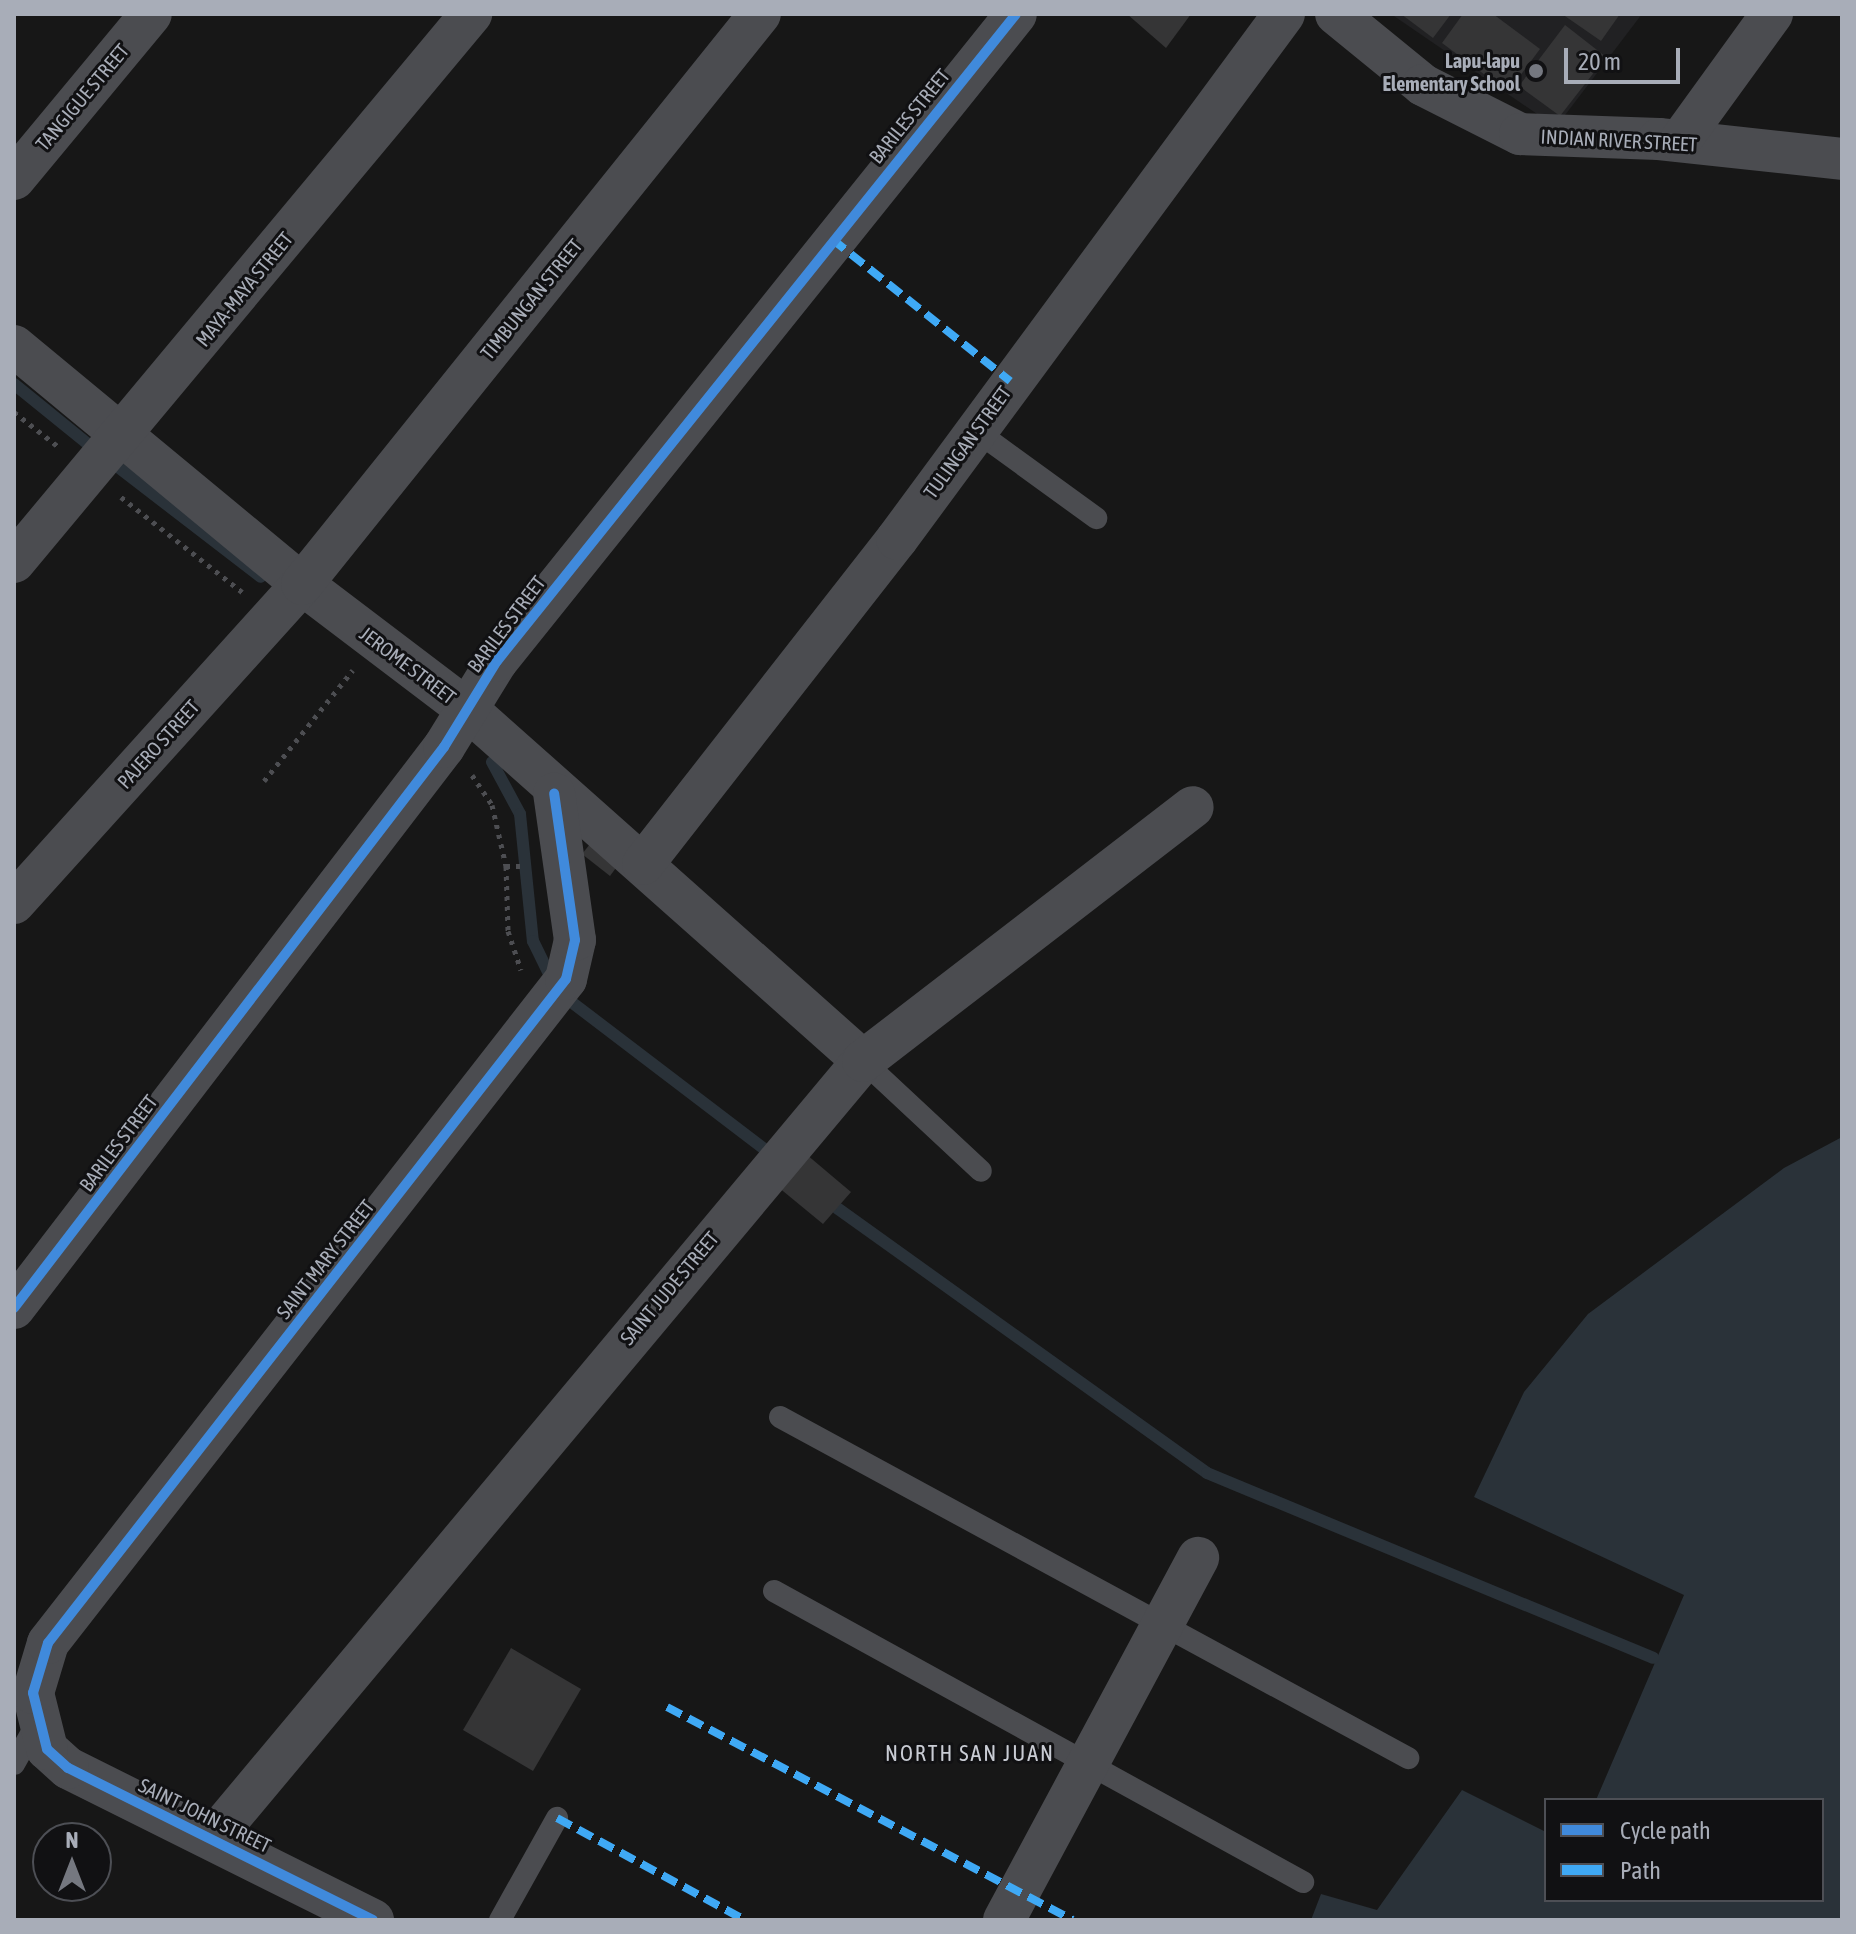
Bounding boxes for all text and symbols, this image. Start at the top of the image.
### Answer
scale bar [1568,32,1684,82]
street label: TANGIGUE STREET [30,39,134,155]
place label: Lapu-lapu Elementary School [1383,48,1520,95]
text: 20 m [1578,48,1621,75]
marker: Lapu-lapu Elementary School [1527,62,1545,80]
street label: BARILES STREET [864,64,954,168]
street label: INDIAN RIVER STREET [1540,124,1698,156]
street label: MAYA-MAYA STREET [190,227,298,351]
street label: TIMBUNGAN STREET [475,234,587,364]
street label: TULINGAN STREET [918,381,1016,503]
street label: BARILES STREET [462,571,550,677]
street label: JEROME STREET [355,621,461,709]
street label: PAJERO STREET [112,695,204,793]
street label: BARILES STREET [74,1090,162,1196]
street label: SAINT MARY STREET [271,1195,379,1323]
street label: SAINT JUDE STREET [615,1227,723,1349]
district label: NORTH SAN JUAN [885,1741,1055,1767]
street label: SAINT JOHN STREET [135,1773,275,1857]
legend [1544,1798,1824,1902]
text: Cycle path [1620,1817,1711,1844]
north arrow [32,1822,112,1902]
text: N [66,1827,78,1853]
text: Path [1620,1857,1661,1884]

